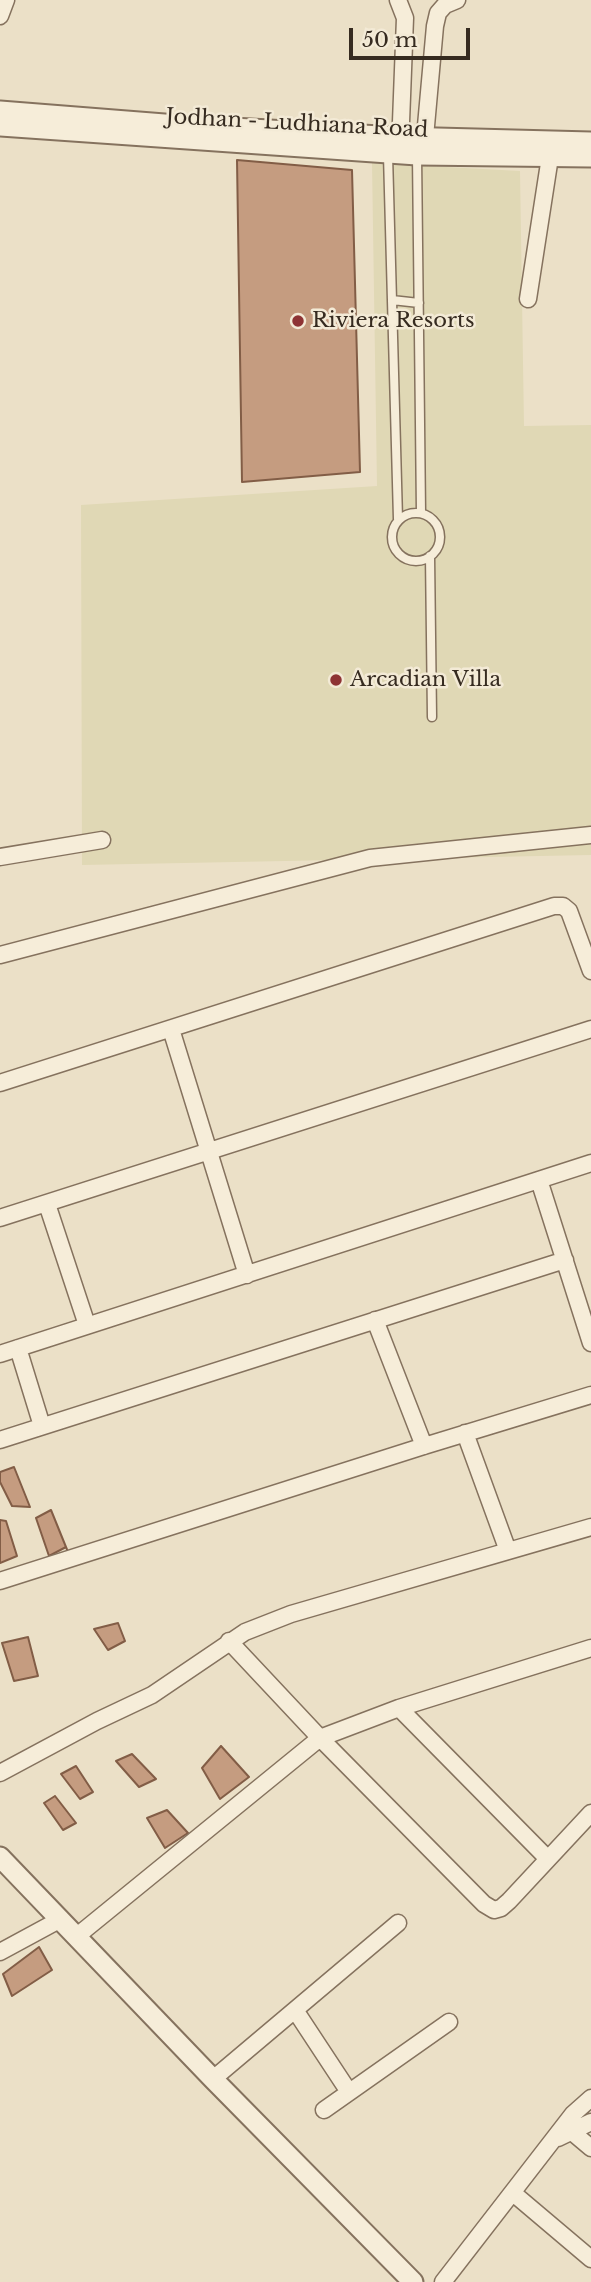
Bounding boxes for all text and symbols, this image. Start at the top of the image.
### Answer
scale bar [353,14,474,58]
text: 50 m [362,27,417,53]
street label: Jodhan - Ludhiana Road [165,105,429,143]
place label: Riviera Resorts [312,308,474,334]
marker: Riviera Resorts [290,313,306,329]
place label: Arcadian Villa [350,667,501,693]
marker: Arcadian Villa [328,672,344,688]

